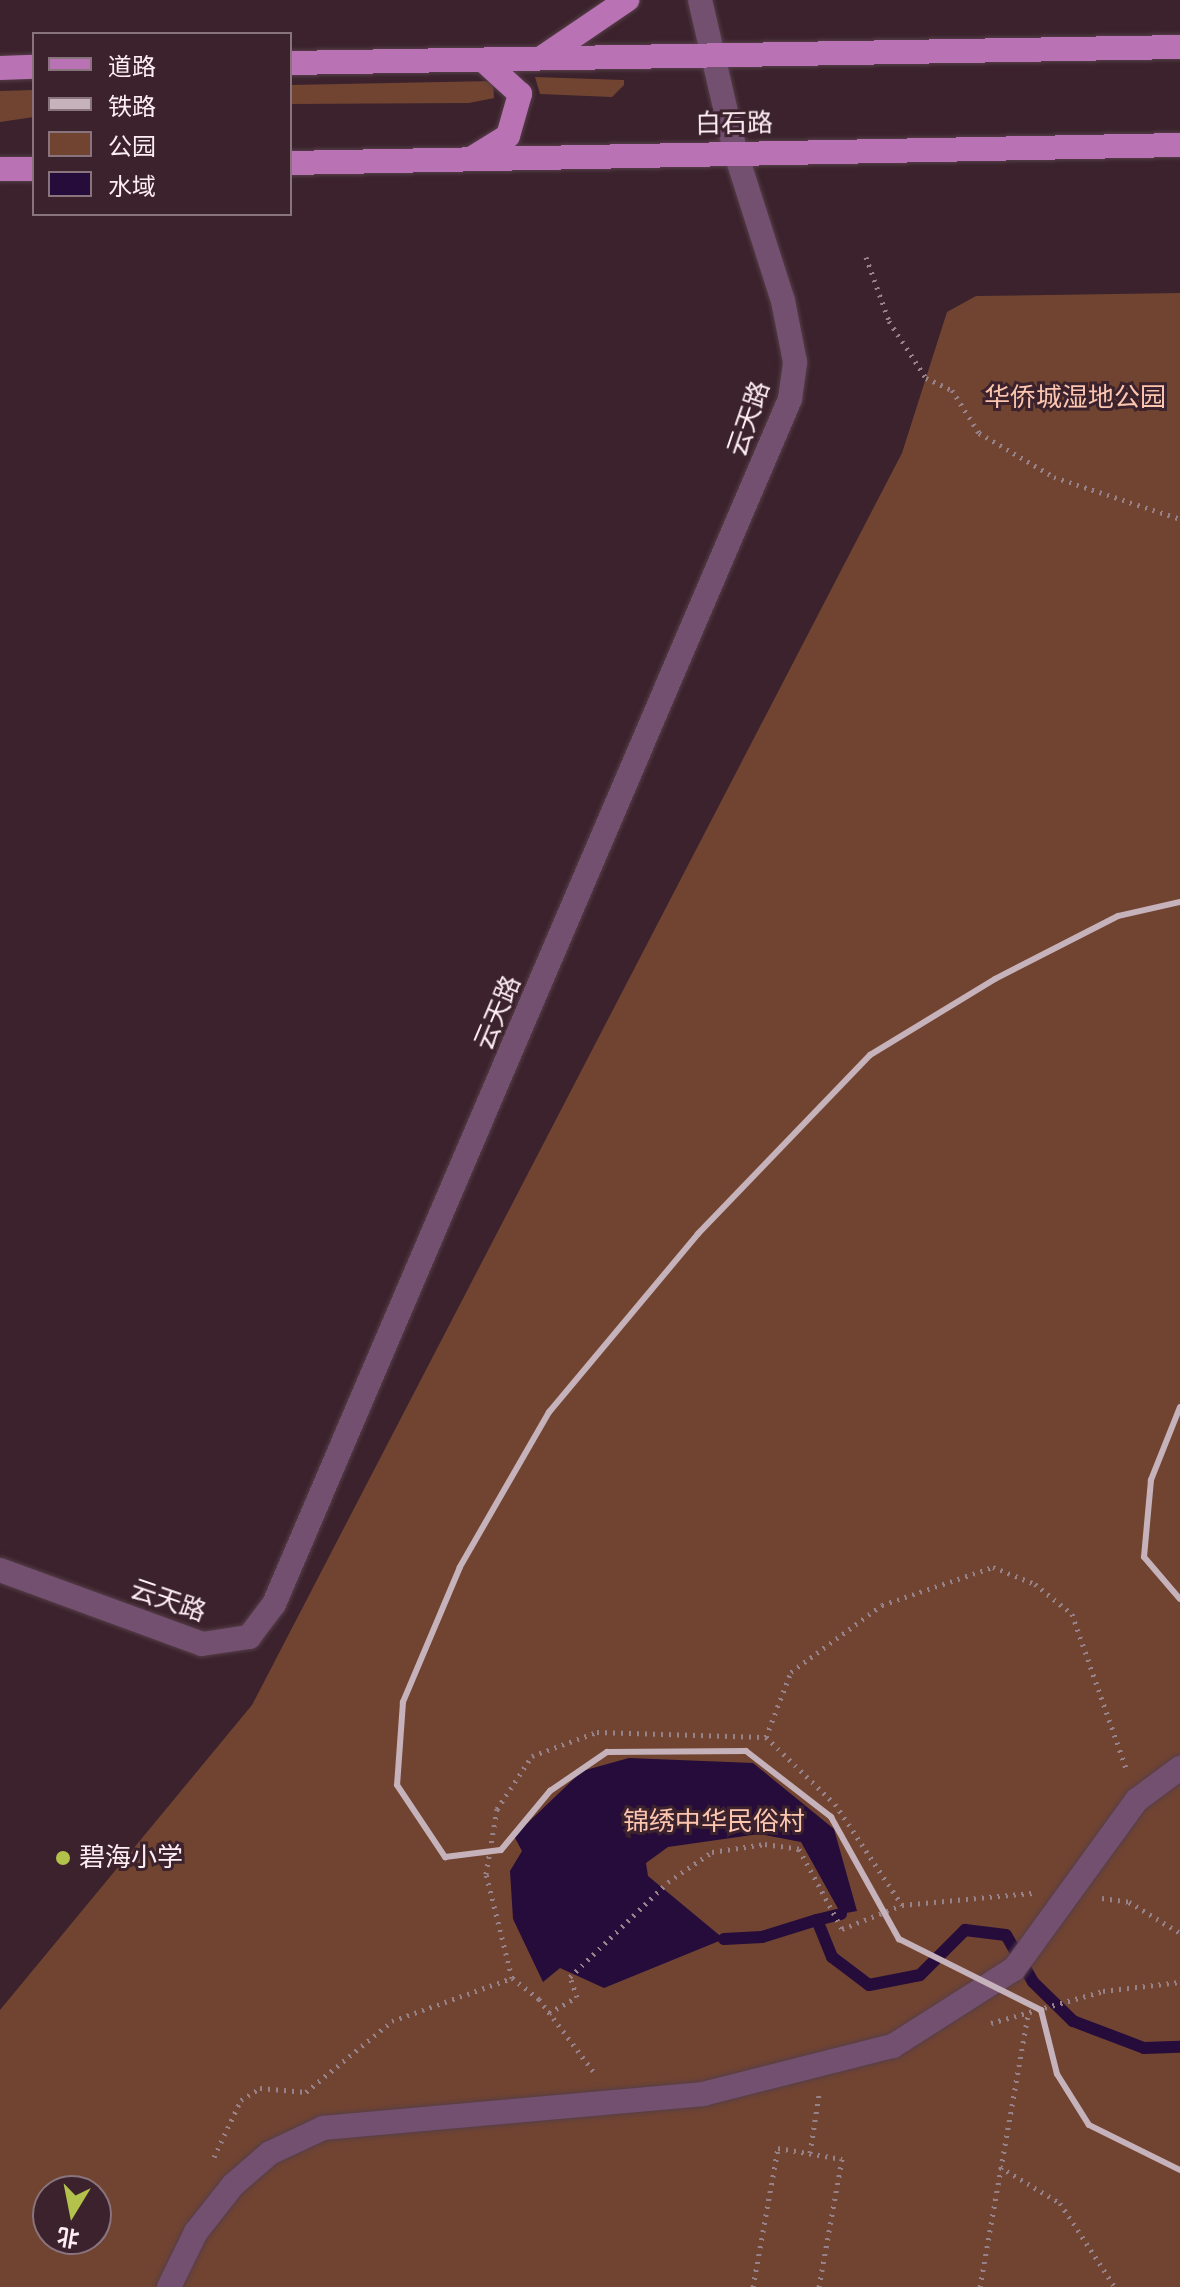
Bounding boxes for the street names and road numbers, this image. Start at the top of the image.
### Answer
street label: 白石路 [695,108,773,140]
street label: 云天路 [722,377,776,461]
street label: 云天路 [468,971,528,1055]
street label: 云天路 [126,1574,210,1628]

